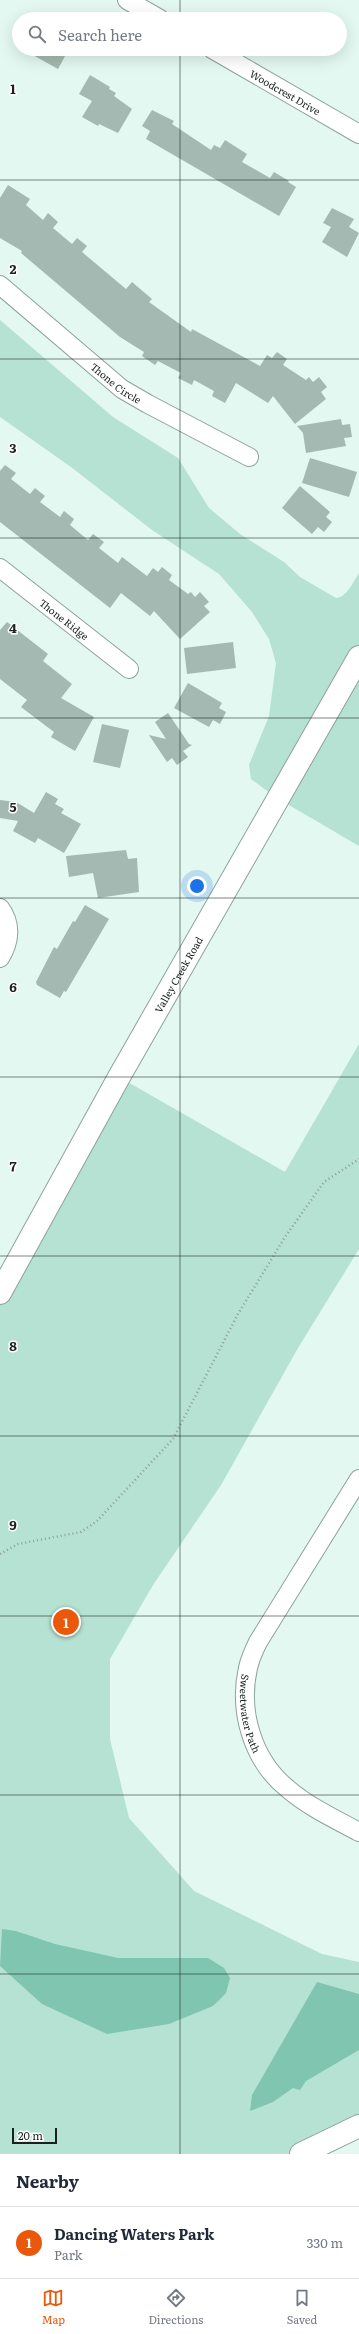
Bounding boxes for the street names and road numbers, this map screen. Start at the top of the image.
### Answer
street label: Woodcrest Drive [248,65,324,118]
street label: Thone Circle [88,358,145,406]
street label: Thone Ridge [37,594,92,643]
street label: Valley Creek Road [150,933,206,1015]
street label: Sweetwater Path [237,1673,265,1755]

